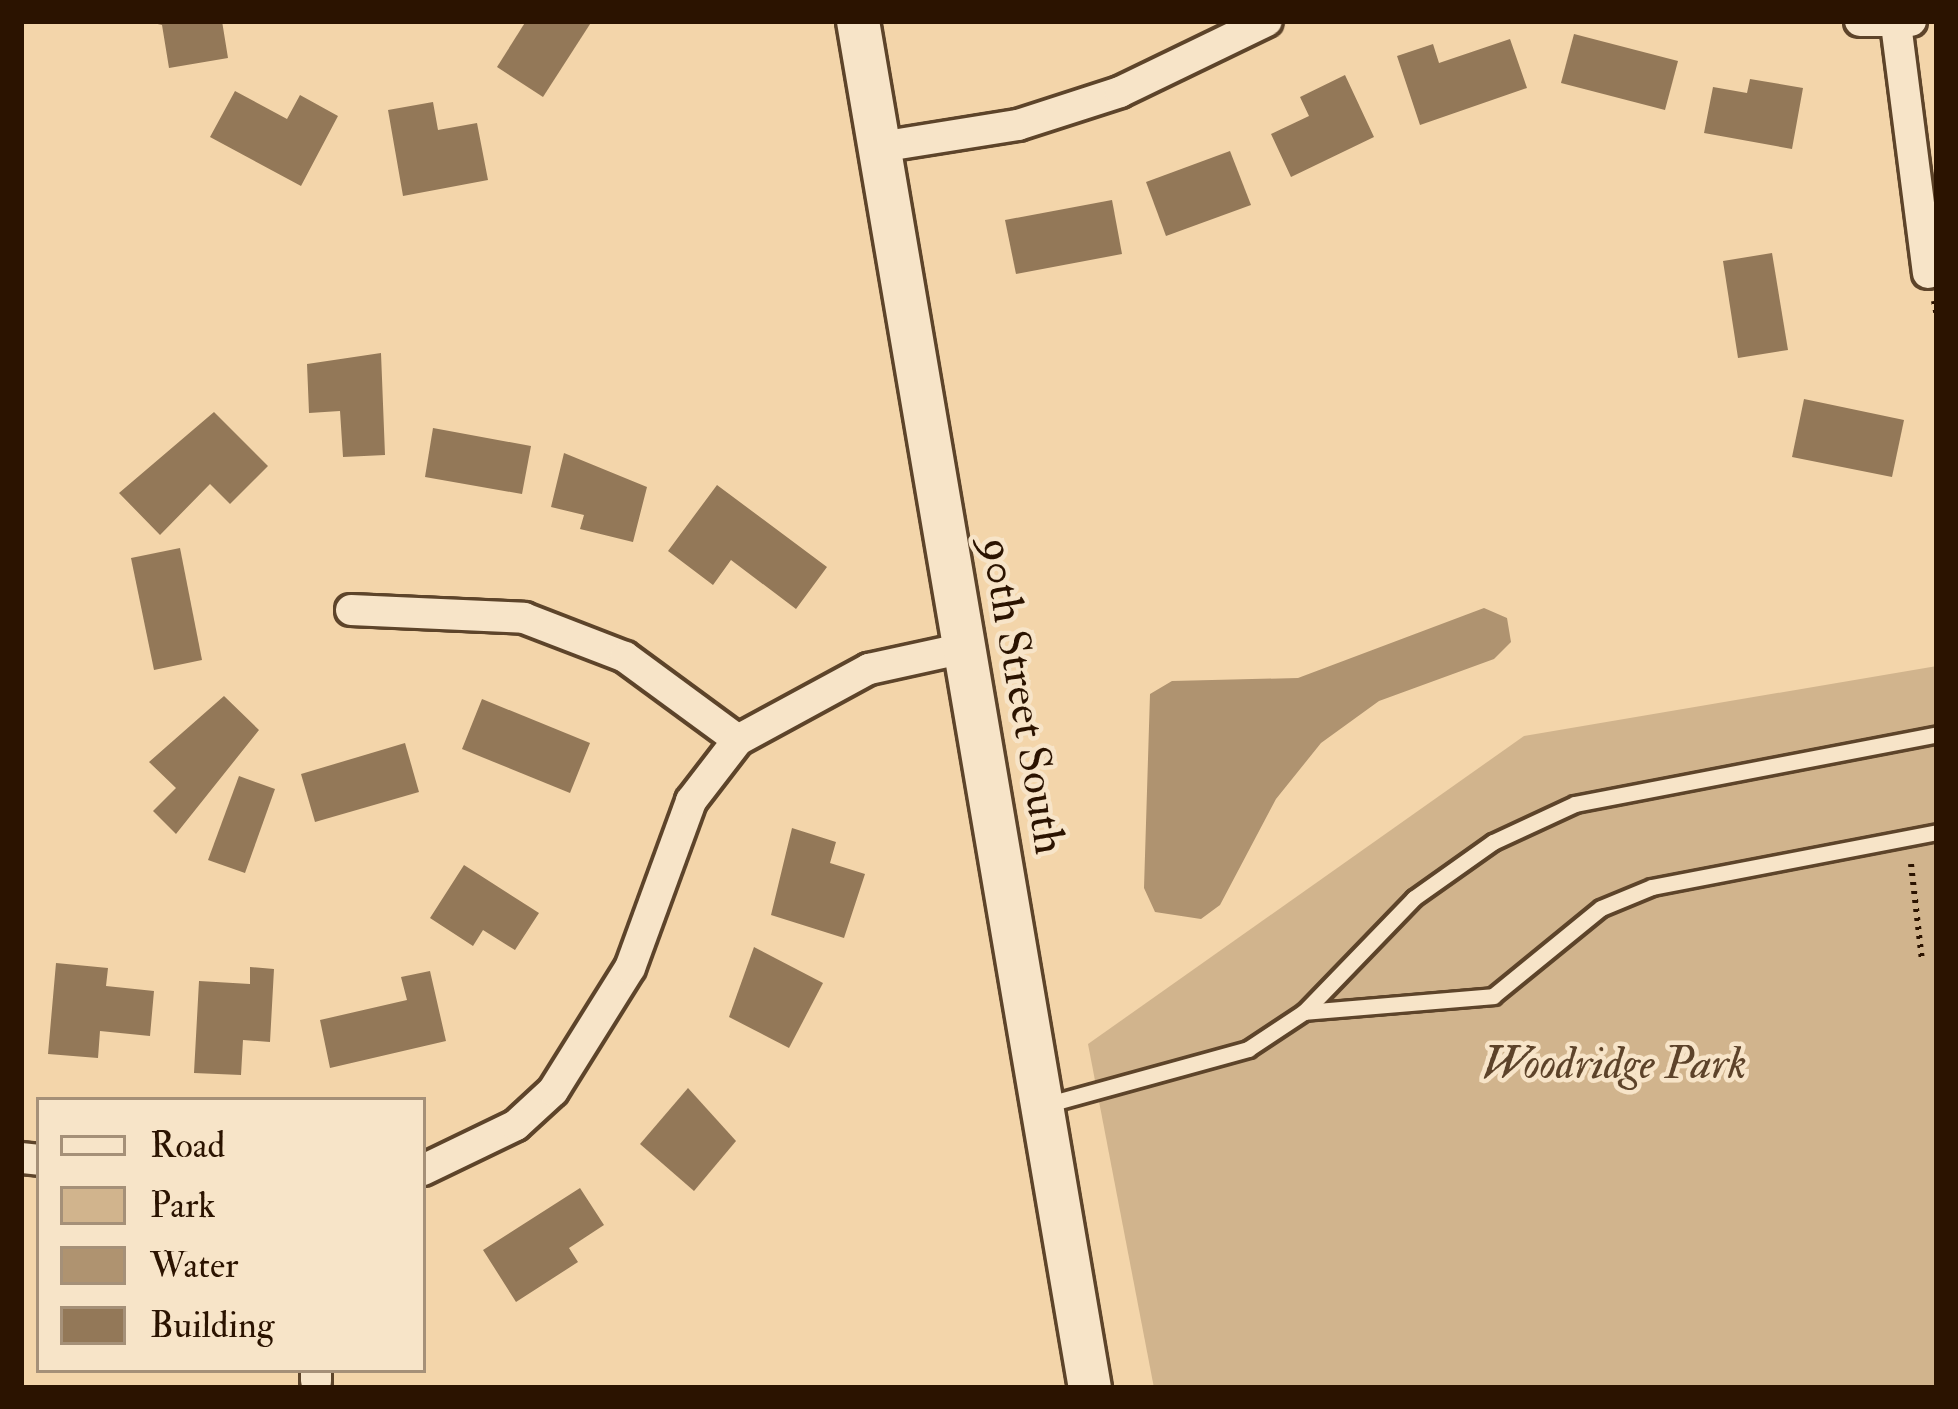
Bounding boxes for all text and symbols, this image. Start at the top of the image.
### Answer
street label: 90th Street South [968,534,1076,858]
park label: Woodridge Park [1481,1038,1747,1092]
legend [36,1097,426,1373]
text: Road [150,1123,225,1168]
text: Park [150,1183,216,1228]
text: Water [150,1243,238,1288]
text: Building [150,1303,274,1348]

